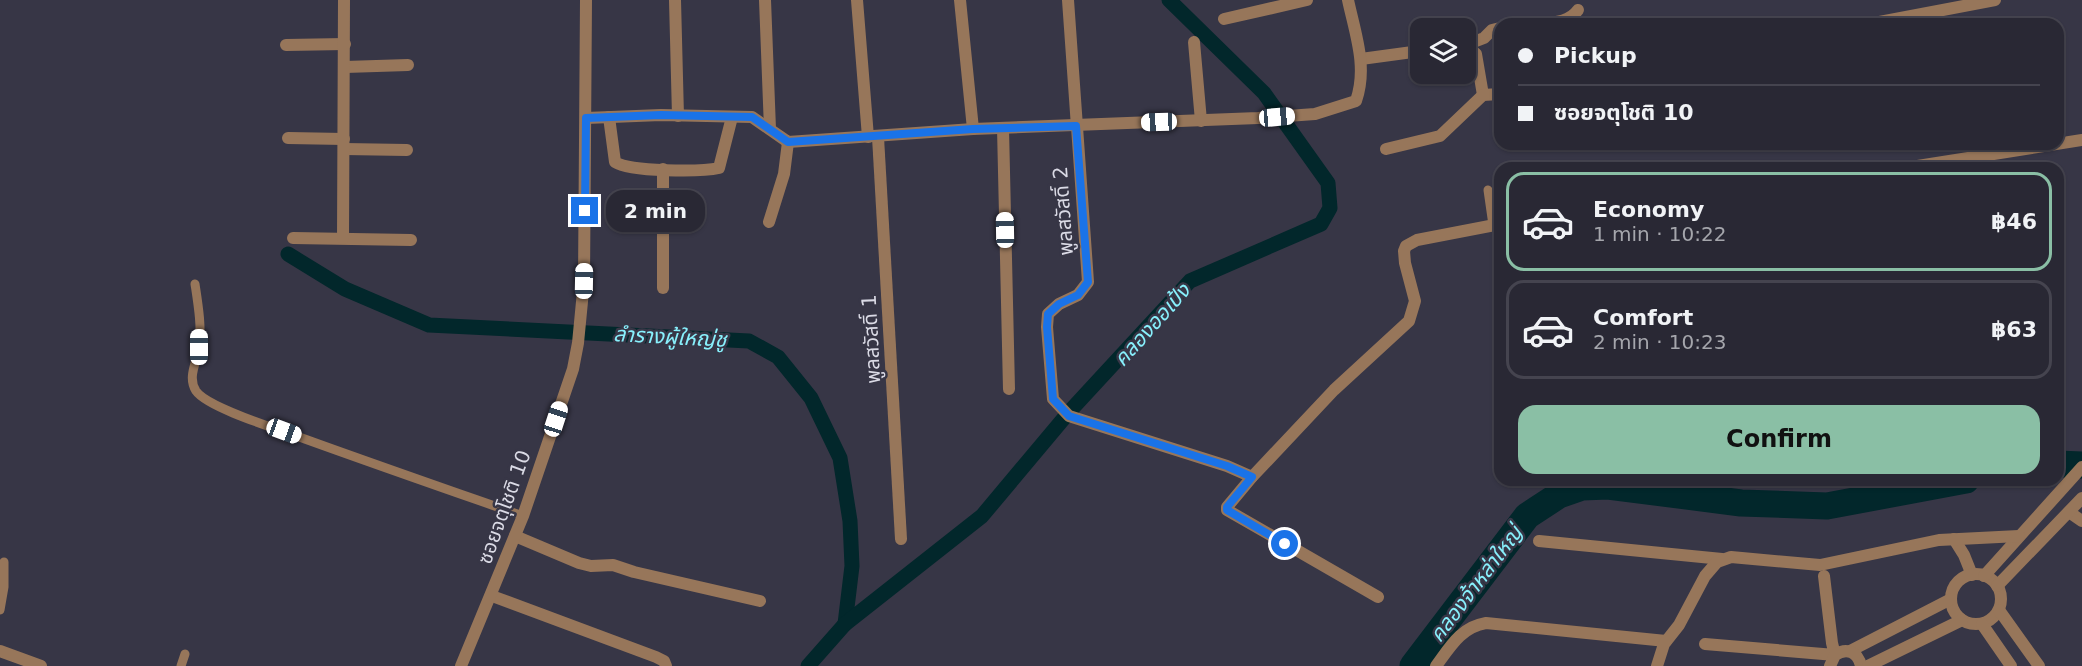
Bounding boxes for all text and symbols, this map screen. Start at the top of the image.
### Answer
map controls [1410,18,1476,84]
button: layers [1410,18,1476,84]
text: Pickup [1554,43,1637,68]
text: ซอยจตุโชติ 10 [1554,100,1694,125]
car [1258,106,1296,128]
car [1141,112,1177,132]
street label: พูลสวัสดิ์ 2 [1048,165,1079,256]
callout: 2 min [606,190,705,232]
icon: car [1521,195,1575,249]
route end [571,197,598,224]
text: Economy [1593,197,1704,222]
text: 2 min [624,199,687,223]
text: ฿46 [1991,209,2037,234]
car [996,212,1014,248]
text: 1 min · 10:22 [1593,222,1727,246]
car [575,263,593,299]
water label: คลองออเป้ง [1109,278,1196,371]
street label: พูลสวัสดิ์ 1 [857,294,886,384]
icon: car [1521,303,1575,357]
text: Comfort [1593,305,1693,330]
text: ฿63 [1991,317,2037,342]
water label: ลำรางผู้ใหญ่ชู [613,322,729,353]
car [190,329,208,365]
text: 2 min · 10:23 [1593,330,1727,354]
car [542,399,570,439]
button: Confirm [1518,405,2040,474]
car [264,416,304,446]
street label: ซอยจตุโชติ 10 [472,447,536,567]
water label: คลองจ้าหล่าใหญ่ [1425,519,1529,646]
route start [1271,530,1298,557]

